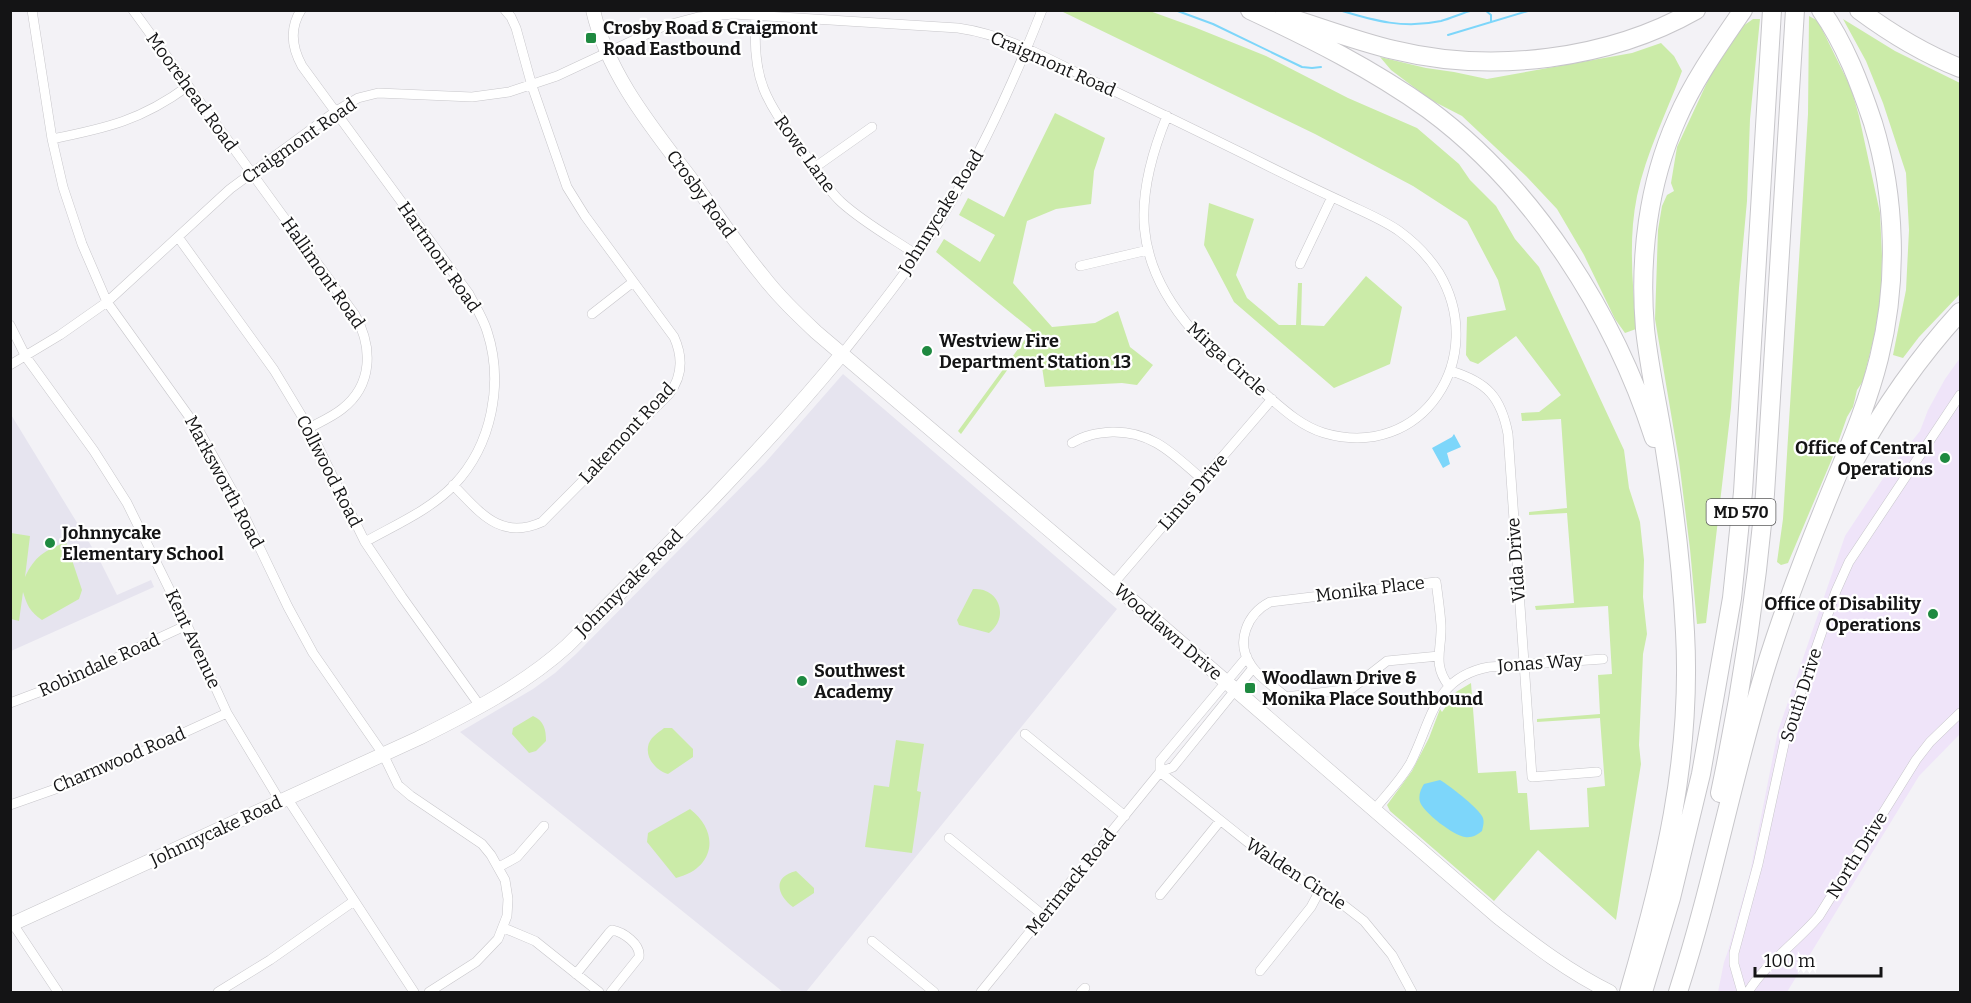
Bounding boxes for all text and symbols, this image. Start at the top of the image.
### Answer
place label: Crosby Road & Craigmont Road Eastbound [603,17,818,60]
street label: Craigmont Road [987,27,1119,102]
street label: Moorehead Road [142,28,243,156]
marker: Crosby Road & Craigmont Road Eastbound [584,31,598,45]
street label: Craigmont Road [237,93,361,189]
street label: Rowe Lane [770,111,840,197]
street label: Johnnycake Road [893,145,988,279]
street label: Crosby Road [662,146,740,242]
street label: Hartmont Road [393,198,485,317]
street label: Hallimont Road [276,213,370,333]
street label: Mirga Circle [1182,317,1272,401]
place label: Westview Fire Department Station 13 [939,330,1131,373]
marker: Westview Fire Department Station 13 [920,344,934,358]
street label: Lakemont Road [575,378,680,488]
street label: Collwood Road [291,411,367,531]
street label: Marksworth Road [180,412,268,552]
place label: Office of Central Operations [1795,437,1933,480]
street label: Linus Drive [1154,449,1232,535]
marker: Office of Central Operations [1938,451,1952,465]
road number: MD 570 [1706,499,1776,525]
street label: Vida Drive [1502,517,1530,603]
place label: Johnnycake Elementary School [61,522,224,565]
street label: Johnnycake Road [570,525,687,642]
marker: Johnnycake Elementary School [43,536,57,550]
street label: Monika Place [1314,571,1426,607]
street label: Woodlawn Drive [1109,579,1227,685]
street label: Kent Avenue [160,586,226,692]
place label: Office of Disability Operations [1764,593,1922,636]
marker: Office of Disability Operations [1926,607,1940,621]
street label: Robindale Road [35,628,163,702]
street label: South Drive [1775,645,1827,745]
street label: Jonas Way [1496,649,1584,677]
place label: Southwest Academy [814,660,905,703]
place label: Woodlawn Drive & Monika Place Southbound [1262,667,1483,710]
marker: Southwest Academy [795,674,809,688]
marker: Woodlawn Drive & Monika Place Southbound [1243,681,1257,695]
street label: Charnwood Road [49,722,189,798]
street label: Johnnycake Road [146,791,286,872]
street label: North Drive [1822,808,1892,902]
street label: Merimack Road [1021,824,1121,940]
street label: Walden Circle [1242,833,1350,915]
scale bar [1755,940,1881,978]
text: 100 m [1764,950,1815,972]

